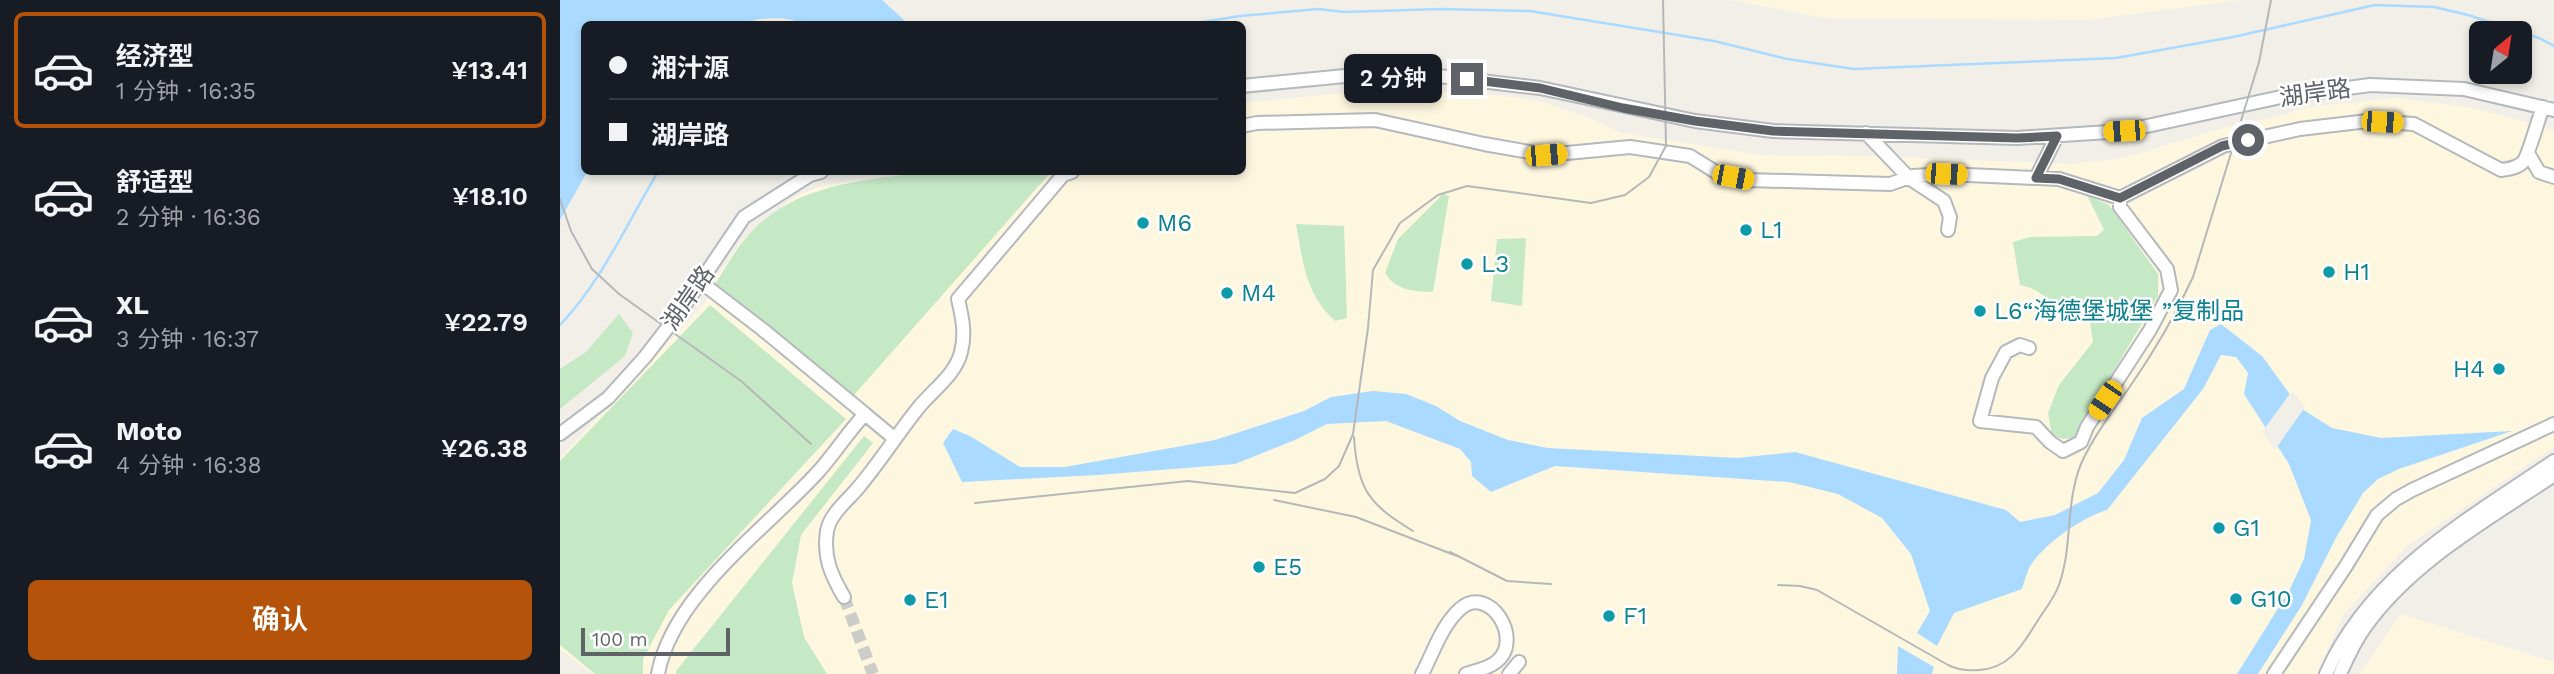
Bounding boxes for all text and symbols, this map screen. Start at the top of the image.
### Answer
north arrow [2469,21,2532,84]
map controls [2469,21,2532,84]
icon: car [32,39,95,102]
text: 经济型 [116,41,194,71]
text: 湘汁源 [651,53,729,83]
text: ¥13.41 [451,55,528,85]
callout: 2 分钟 [1345,55,1443,104]
route end [1451,63,1483,95]
text: 2 分钟 [1360,65,1426,92]
street label: 湖岸路 [2277,74,2353,112]
text: 1 分钟 · 16:35 [116,78,256,105]
car [2361,110,2404,134]
car [2103,119,2146,143]
text: 湖岸路 [651,120,729,150]
route start [2232,124,2264,156]
car [1525,143,1568,167]
car [1711,163,1756,191]
car [1925,163,1968,185]
icon: car [32,165,95,228]
text: 舒适型 [116,167,194,197]
text: ¥18.10 [452,181,528,211]
text: 2 分钟 · 16:36 [116,204,261,231]
place label: M6 [1157,209,1192,237]
marker: M6 [1135,215,1151,231]
place label: L1 [1760,216,1783,244]
marker: L1 [1738,222,1754,238]
place label: L3 [1481,250,1509,278]
marker: L3 [1459,256,1475,272]
place label: H1 [2343,258,2370,286]
street label: 湖岸路 [656,260,720,336]
marker: H1 [2321,264,2337,280]
place label: M4 [1241,279,1276,307]
marker: M4 [1219,285,1235,301]
text: XL [116,290,149,320]
icon: car [32,291,95,354]
place label: L6“海德堡城堡 ”复制品 [1994,297,2244,325]
marker: L6“海德堡城堡 ”复制品 [1972,303,1988,319]
text: ¥22.79 [444,307,528,337]
text: 3 分钟 · 16:37 [116,326,259,353]
place label: H4 [2453,355,2485,383]
marker: H4 [2491,361,2507,377]
car [2085,377,2126,423]
text: Moto [116,416,182,446]
icon: car [32,417,95,480]
text: ¥26.38 [441,433,528,463]
text: 4 分钟 · 16:38 [116,452,262,479]
place label: G1 [2233,514,2260,542]
marker: G1 [2211,520,2227,536]
place label: E5 [1273,553,1302,581]
marker: E5 [1251,559,1267,575]
button: 确认 [28,580,532,660]
place label: G10 [2250,585,2292,613]
place label: E1 [924,586,949,614]
marker: G10 [2228,591,2244,607]
marker: E1 [902,592,918,608]
place label: F1 [1623,602,1647,630]
marker: F1 [1601,608,1617,624]
scale bar [581,625,730,657]
text: 100 m [592,628,648,651]

